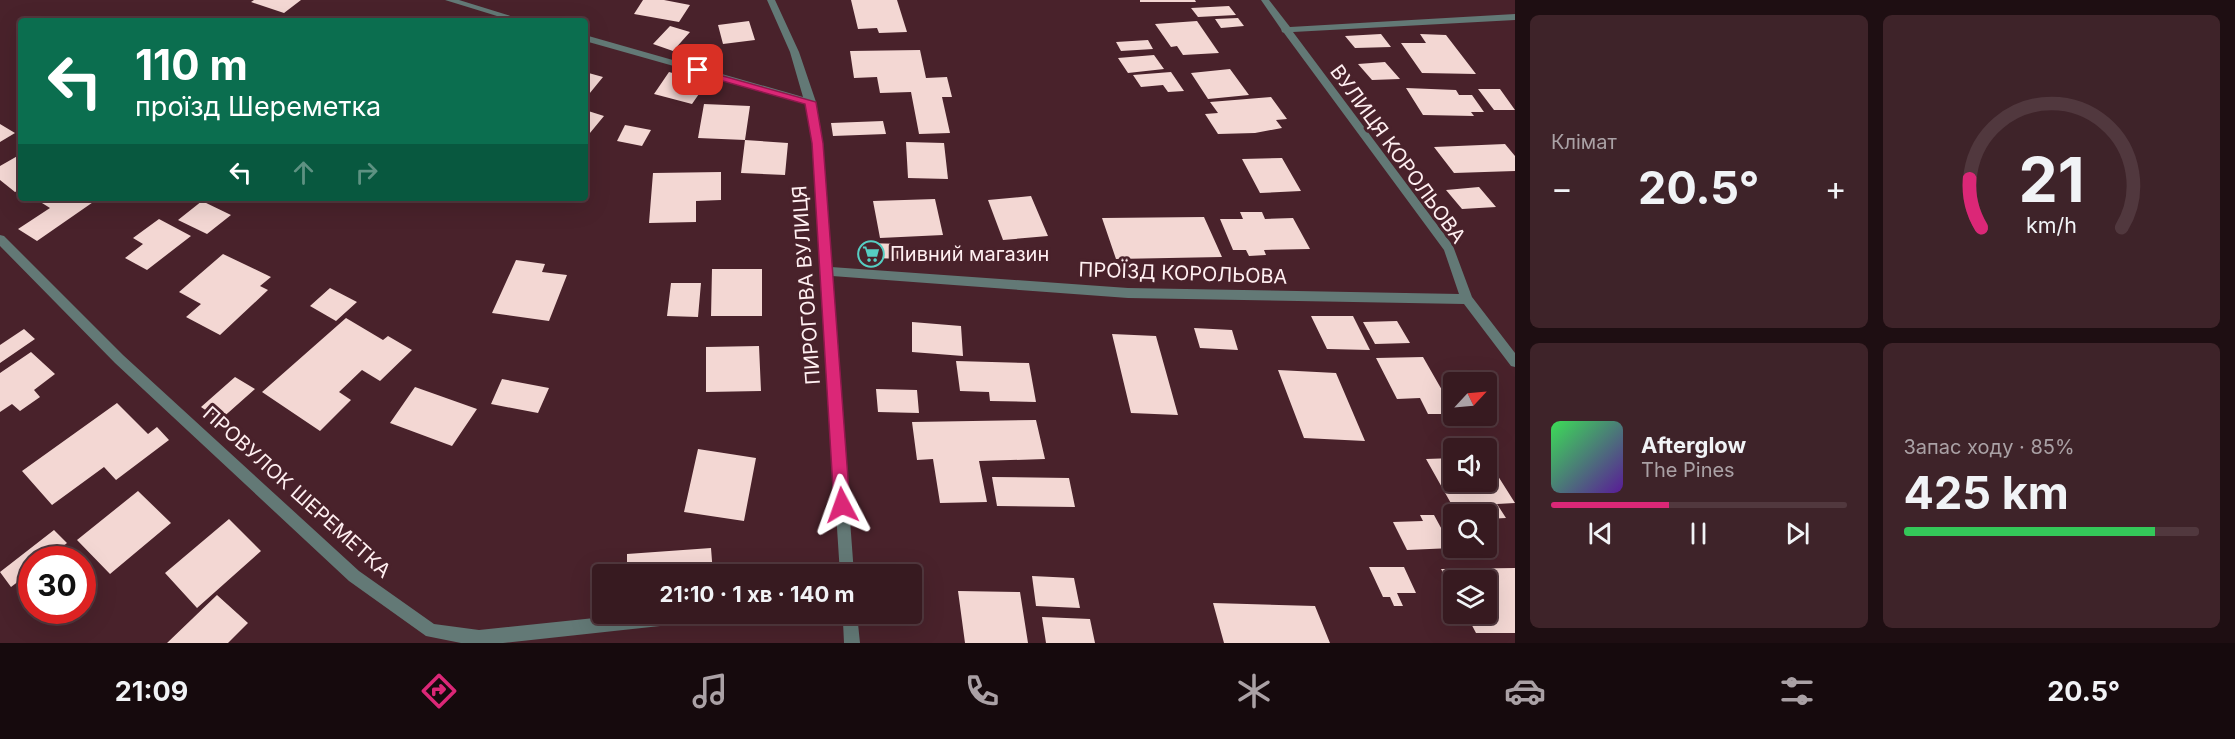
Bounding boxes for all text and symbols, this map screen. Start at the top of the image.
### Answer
text: 110 m [135,39,248,90]
icon: left [36,42,114,120]
pin [672,44,723,95]
icon: arrive [681,53,714,86]
street label: ВУЛИЦЯ КОРОЛЬОВА [1325,60,1471,248]
text: проїзд Шереметка [135,90,381,123]
text: Клімат [1551,130,1617,154]
text: 21 [2018,142,2084,217]
icon: left [224,156,257,189]
icon: ahead [287,156,320,189]
icon: right [350,156,383,189]
text: 20.5° [1638,160,1759,215]
text: − [1551,168,1573,208]
text: + [1825,168,1847,208]
street label: ПИРОГОВА ВУЛИЦЯ [787,185,825,385]
text: km/h [2026,213,2077,239]
supermarket icon: Пивний магазин [856,239,886,269]
place label: Пивний магазин [890,242,1049,266]
street label: ПРОЇЗД КОРОЛЬОВА [1078,257,1288,289]
north arrow [1443,372,1497,426]
map controls [1443,372,1497,624]
street label: ПРОВУЛОК ШЕРЕМЕТКА [198,401,396,583]
text: Afterglow [1641,432,1746,458]
text: Запас ходу · 85% [1904,435,2075,459]
button: sound [1443,438,1497,492]
text: The Pines [1641,458,1735,482]
text: 425 km [1904,465,2069,520]
position arrow [810,473,874,537]
button: search [1443,504,1497,558]
icon: previous [1584,517,1617,550]
icon: pause [1682,517,1715,550]
icon: next [1781,517,1814,550]
speed limit sign: 30 [18,546,96,624]
button: layers [1443,570,1497,624]
text: 21:10 · 1 хв · 140 m [659,581,855,607]
icon: directions [418,670,460,712]
icon: music [689,670,731,712]
icon: phone [961,670,1003,712]
icon: climate [1233,670,1275,712]
icon: car [1504,670,1546,712]
icon: filters [1776,670,1818,712]
text: 21:09 [115,675,188,708]
text: 20.5° [2047,675,2120,708]

